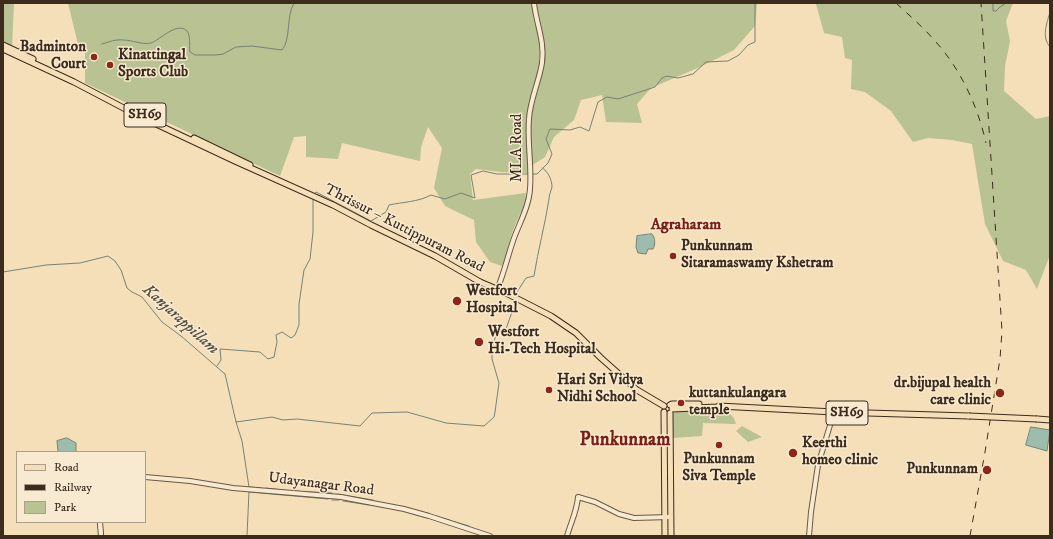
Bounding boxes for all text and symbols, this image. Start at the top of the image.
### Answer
place label: Badminton Court [20,39,86,74]
place label: Kinattingal Sports Club [118,47,188,82]
marker: Badminton Court [89,52,99,62]
marker: Kinattingal Sports Club [105,60,115,70]
road number: SH69 [124,103,166,127]
street label: MLA Road [509,114,527,182]
street label: Thrissur – Kuttippuram Road [321,181,487,277]
district label: Agraharam [651,216,721,236]
place label: Punkunnam Sitaramaswamy Kshetram [681,238,833,273]
marker: Punkunnam Sitaramaswamy Kshetram [668,251,678,261]
water label: Kanjarappillam [138,281,222,359]
place label: Westfort Hospital [466,283,518,318]
marker: Westfort Hospital [451,295,463,307]
place label: Westfort Hi-Tech Hospital [488,324,596,359]
marker: Westfort Hi-Tech Hospital [473,336,485,348]
place label: Hari Sri Vidya Nidhi School [557,372,643,407]
place label: dr.bijupal health care clinic [894,375,991,410]
marker: Hari Sri Vidya Nidhi School [544,385,554,395]
place label: kuttankulangara temple [689,385,786,420]
marker: dr.bijupal health care clinic [994,387,1006,399]
marker: kuttankulangara temple [676,398,686,408]
road number: SH69 [826,401,868,425]
district label: Punkunnam [580,430,670,452]
place label: Keerthi homeo clinic [802,435,878,470]
marker: Punkunnam Siva Temple [714,440,724,450]
marker: Keerthi homeo clinic [787,447,799,459]
legend [16,451,146,523]
place label: Punkunnam Siva Temple [682,451,756,486]
text: Road [54,460,79,475]
place label: Punkunnam [906,461,978,479]
marker: Punkunnam [981,464,993,476]
street label: Udayanagar Road [267,470,375,500]
text: Railway [54,480,92,495]
text: Park [54,500,76,515]

